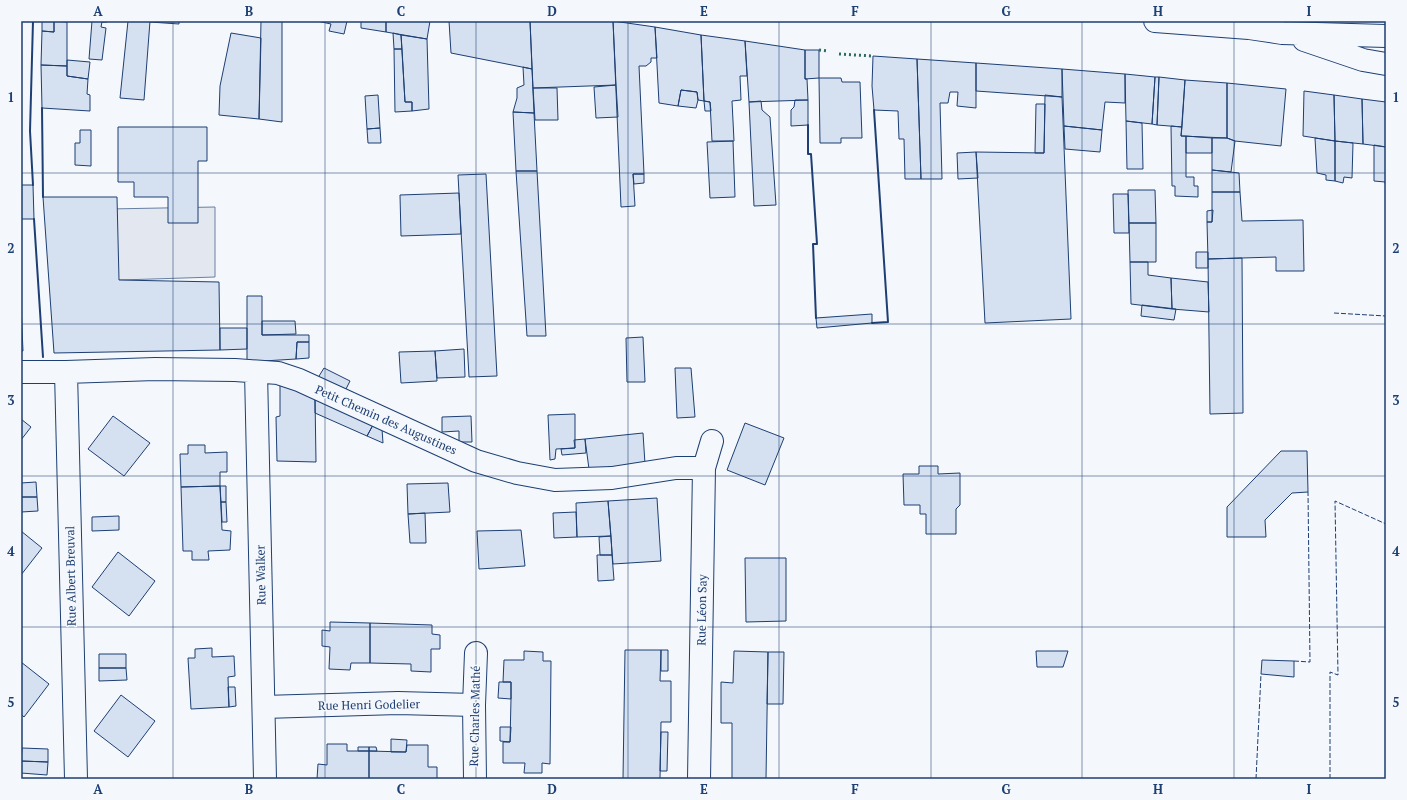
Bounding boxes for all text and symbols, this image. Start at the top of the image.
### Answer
text: A [93,2,103,20]
text: B [245,2,253,20]
text: C [397,2,405,20]
text: D [547,2,557,20]
text: E [700,2,708,20]
text: F [851,2,859,20]
text: G [1001,2,1011,20]
text: H [1153,2,1163,20]
text: I [1307,2,1312,20]
text: 1 [7,88,15,106]
text: 1 [1392,88,1400,106]
text: 2 [7,239,15,257]
text: 2 [1392,239,1400,257]
street label: Petit Chemin des Augustines [313,381,459,458]
text: 3 [7,391,15,409]
text: 3 [1392,391,1400,409]
street label: Rue Albert Breuval [62,525,79,626]
text: 4 [7,542,15,560]
text: 4 [1392,542,1400,560]
street label: Rue Walker [252,544,269,605]
street label: Rue Léon Say [693,573,710,646]
street label: Rue Charles Mathé [466,666,483,766]
text: 5 [7,693,15,711]
text: 5 [1392,693,1400,711]
street label: Rue Henri Godelier [318,696,420,713]
text: A [93,780,103,798]
text: B [245,780,253,798]
text: C [397,780,405,798]
text: D [547,780,557,798]
text: E [700,780,708,798]
text: F [851,780,859,798]
text: G [1001,780,1011,798]
text: H [1153,780,1163,798]
text: I [1307,780,1312,798]

